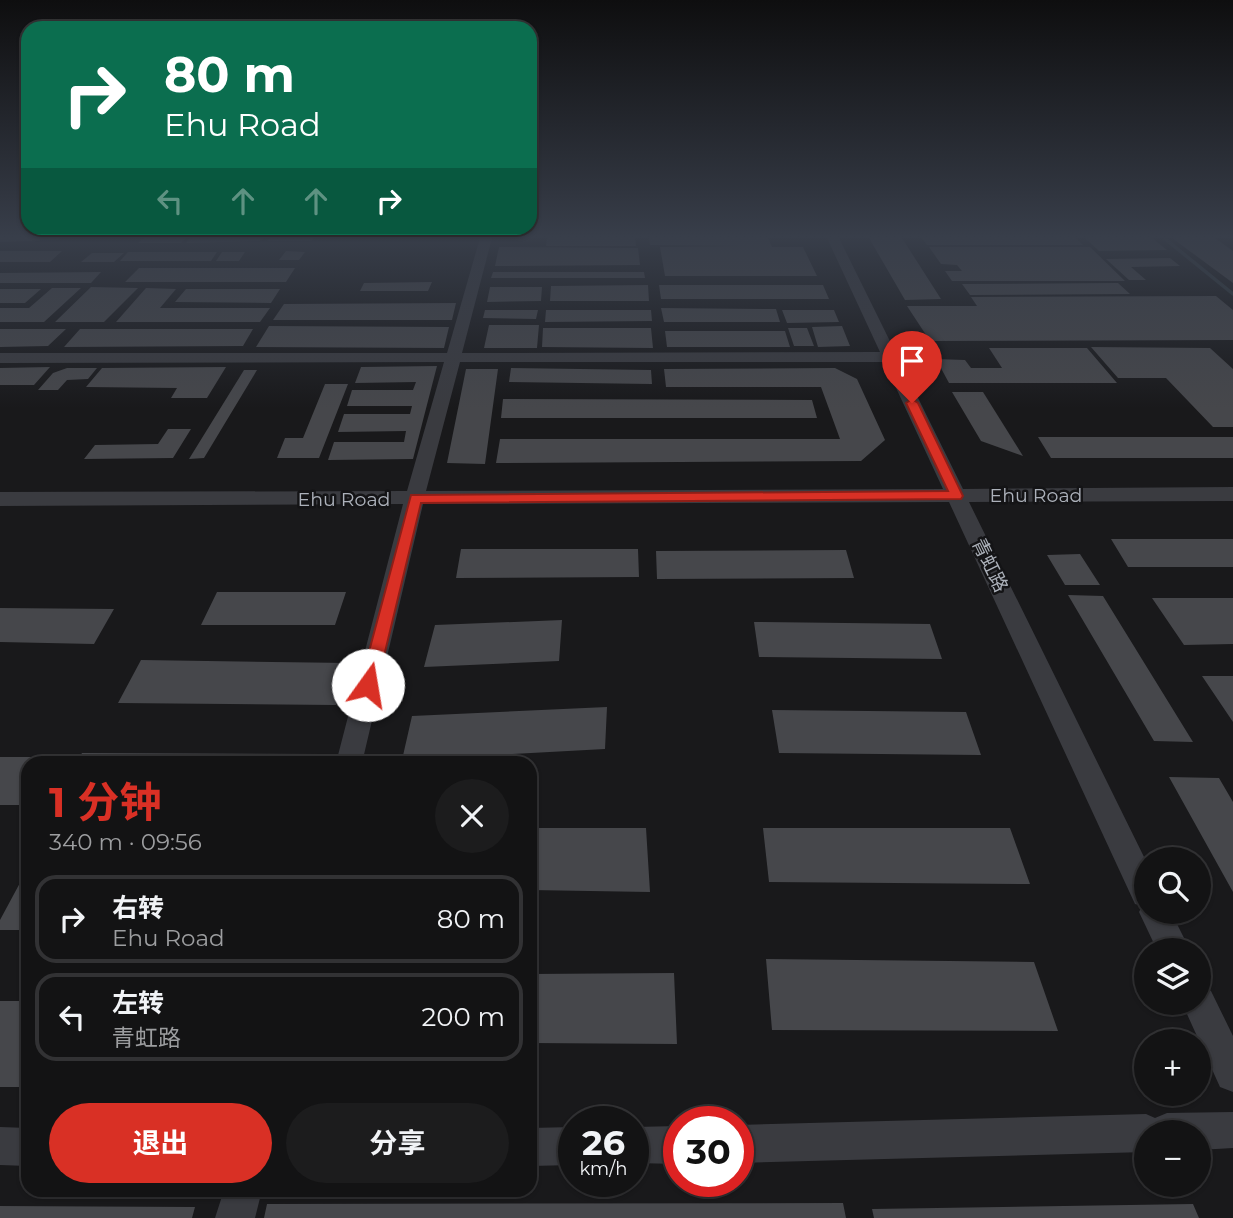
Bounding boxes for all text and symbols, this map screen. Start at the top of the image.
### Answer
text: 80 m [164,45,295,104]
icon: right [49,49,140,140]
text: Ehu Road [164,105,321,144]
icon: left [151,182,189,220]
icon: ahead [224,182,262,220]
icon: ahead [297,182,335,220]
icon: right [370,182,408,220]
pin [882,331,942,403]
icon: arrive [893,342,931,380]
street label: Ehu Road [990,484,1082,507]
street label: Ehu Road [298,488,390,511]
street label: 青虹路 [967,534,1013,596]
position arrow [331,648,405,722]
text: 1 分钟 [49,776,161,828]
button: close [435,779,509,853]
text: 340 m · 09:56 [49,828,202,856]
map controls [1134,847,1211,1197]
button: search [1134,847,1211,924]
text: 右转 [112,892,164,924]
icon: right [53,900,91,938]
text: 80 m [437,903,505,935]
text: Ehu Road [112,924,225,952]
button: layers [1134,938,1211,1015]
text: 左转 [112,987,164,1019]
icon: left [53,998,91,1036]
text: 200 m [421,1001,505,1033]
text: 青虹路 [112,1024,181,1052]
button: + [1134,1029,1211,1106]
button: 退出 [49,1103,272,1183]
button: 分享 [286,1103,509,1183]
speed limit sign: 30 [663,1106,754,1197]
button: − [1134,1120,1211,1197]
text: 26 [582,1121,625,1164]
text: km/h [579,1158,628,1180]

